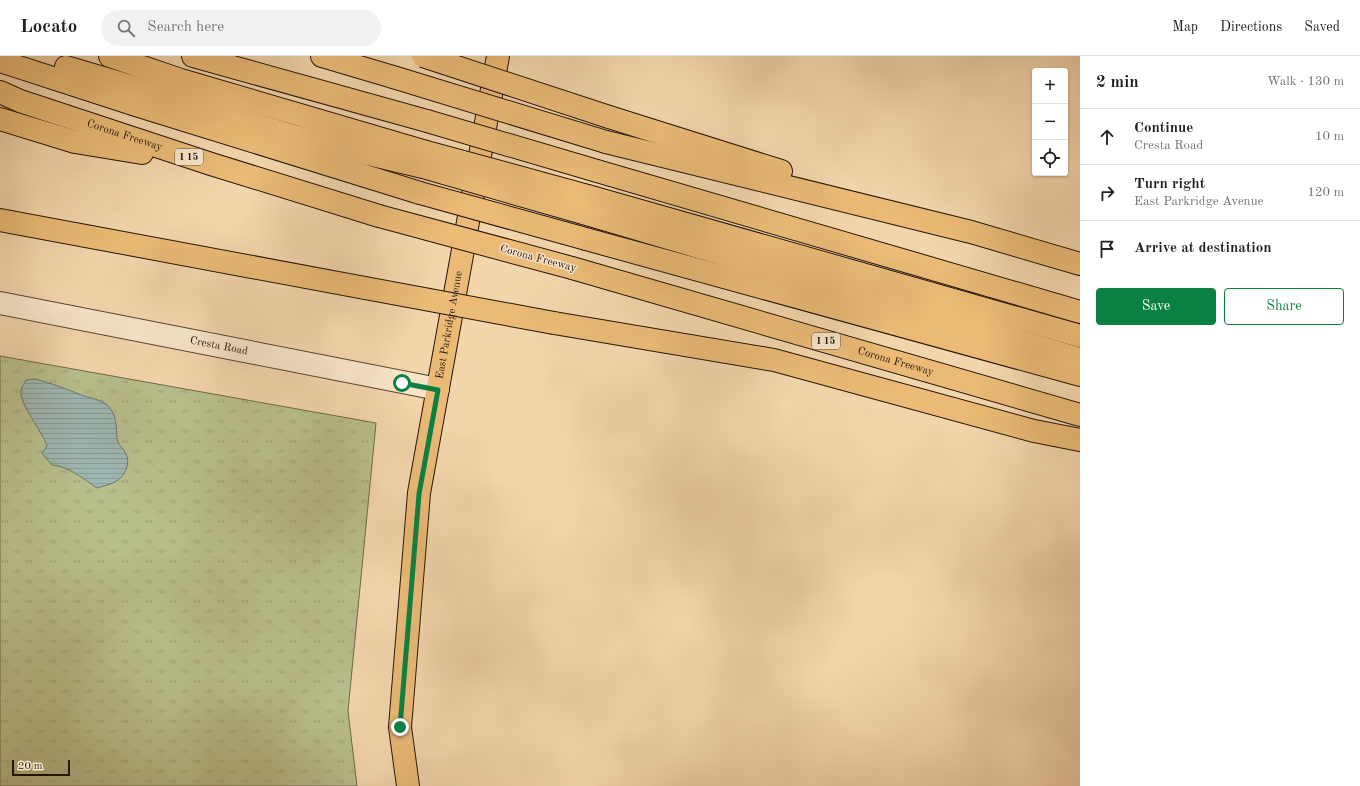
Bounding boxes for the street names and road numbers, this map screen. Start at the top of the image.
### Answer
street label: Corona Freeway [85,118,164,153]
road number: I 15 [175,149,203,165]
street label: Corona Freeway [499,244,578,275]
street label: East Parkridge Avenue [434,270,465,380]
road number: I 15 [812,333,840,349]
street label: Cresta Road [189,335,249,357]
street label: Corona Freeway [856,345,935,378]

